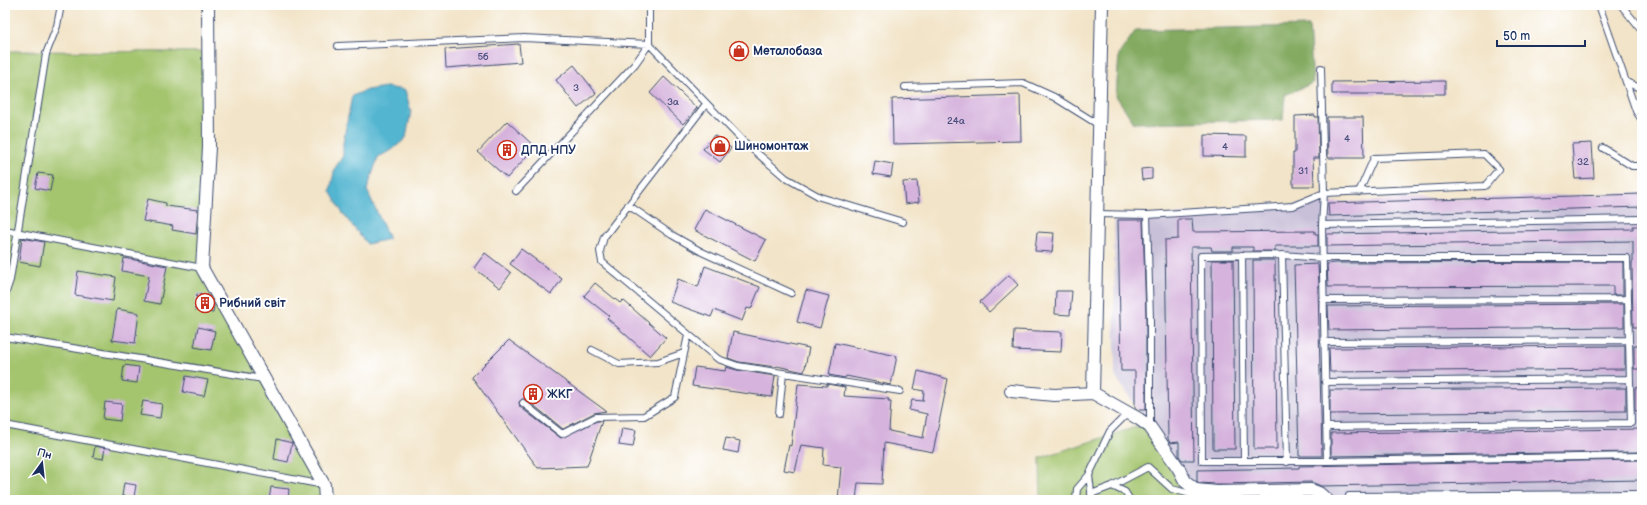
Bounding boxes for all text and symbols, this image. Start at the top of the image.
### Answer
scale bar [1497,22,1585,48]
text: 50 m [1503,29,1530,44]
shop icon: Металобаза [728,40,750,62]
place label: Металобаза [753,44,823,59]
house number: 5б [477,51,489,63]
house number: 3 [573,82,579,94]
house number: 3а [667,96,679,108]
house number: 24а [947,115,965,127]
house number: 4 [1344,133,1350,145]
shop icon: Шиномонтаж [709,135,731,157]
building icon: ДПД НПУ [496,139,518,161]
place label: Шиномонтаж [734,139,809,154]
house number: 4 [1222,141,1228,153]
place label: ДПД НПУ [521,143,576,158]
house number: 32 [1577,156,1589,168]
house number: 31 [1298,165,1308,177]
building icon: Рибний світ [194,292,216,314]
place label: Рибний світ [219,296,286,311]
building icon: ЖКГ [522,383,544,405]
place label: ЖКГ [547,387,573,402]
north arrow [22,443,62,483]
text: Пн [36,446,53,462]

